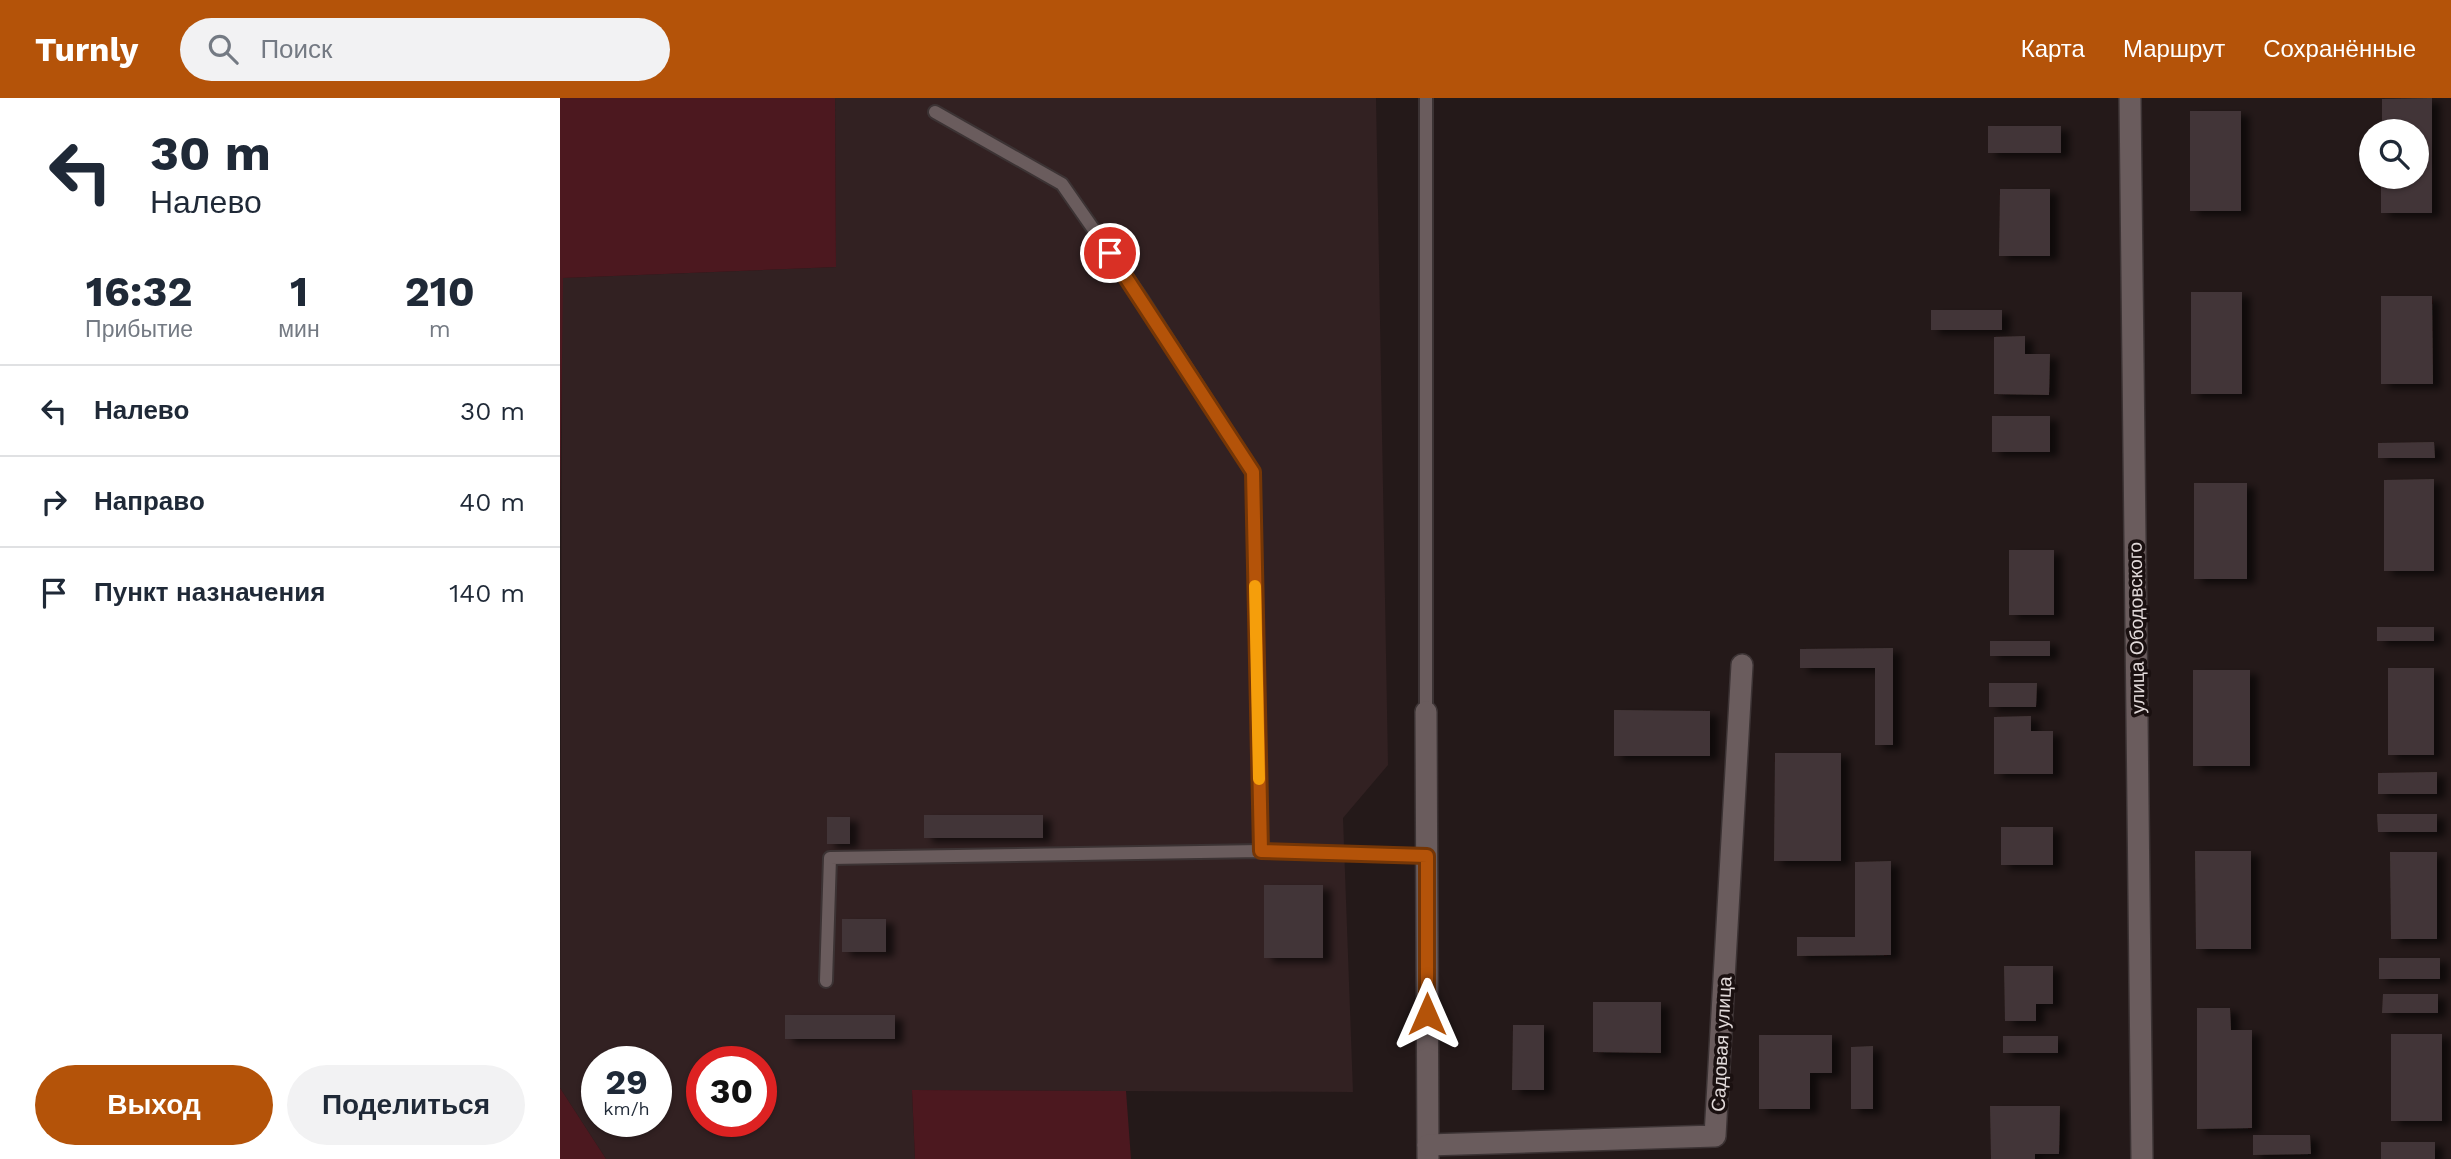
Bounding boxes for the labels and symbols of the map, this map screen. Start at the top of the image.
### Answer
pin [1080,223,1140,283]
street label: улица Ободовского [2124,542,2149,714]
street label: Садовая улица [1706,975,1737,1112]
position arrow [1390,977,1464,1051]
speed limit sign: 30 [686,1046,777,1137]

